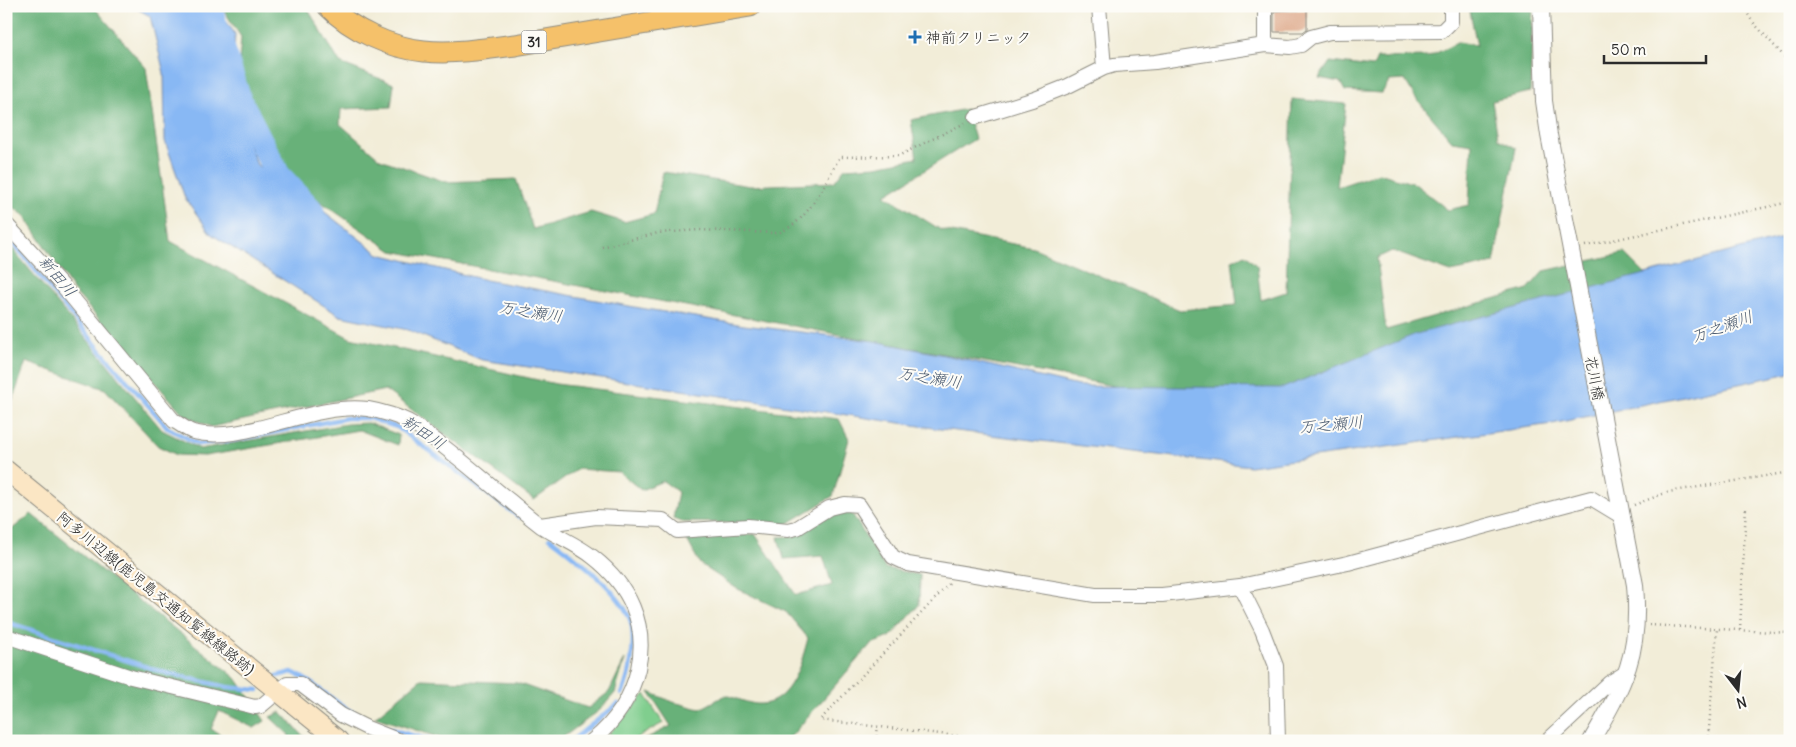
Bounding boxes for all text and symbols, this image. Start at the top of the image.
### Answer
place label: 神前クリニック [926,28,1031,47]
marker: 神前クリニック [908,30,922,44]
road number: 31 [522,31,546,54]
scale bar [1604,32,1706,64]
text: 50 m [1611,40,1646,59]
water label: 新田川 [35,251,81,301]
water label: 万之瀬川 [498,296,564,326]
water label: 万之瀬川 [1689,306,1755,346]
street label: 花川橋 [1581,354,1609,402]
water label: 万之瀬川 [897,362,963,392]
water label: 新田川 [399,410,449,454]
water label: 万之瀬川 [1298,411,1364,437]
street label: 阿多川辺線(鹿児島交通知覧線線路跡) [53,507,259,679]
north arrow [1714,664,1764,714]
text: N [1734,693,1749,712]

